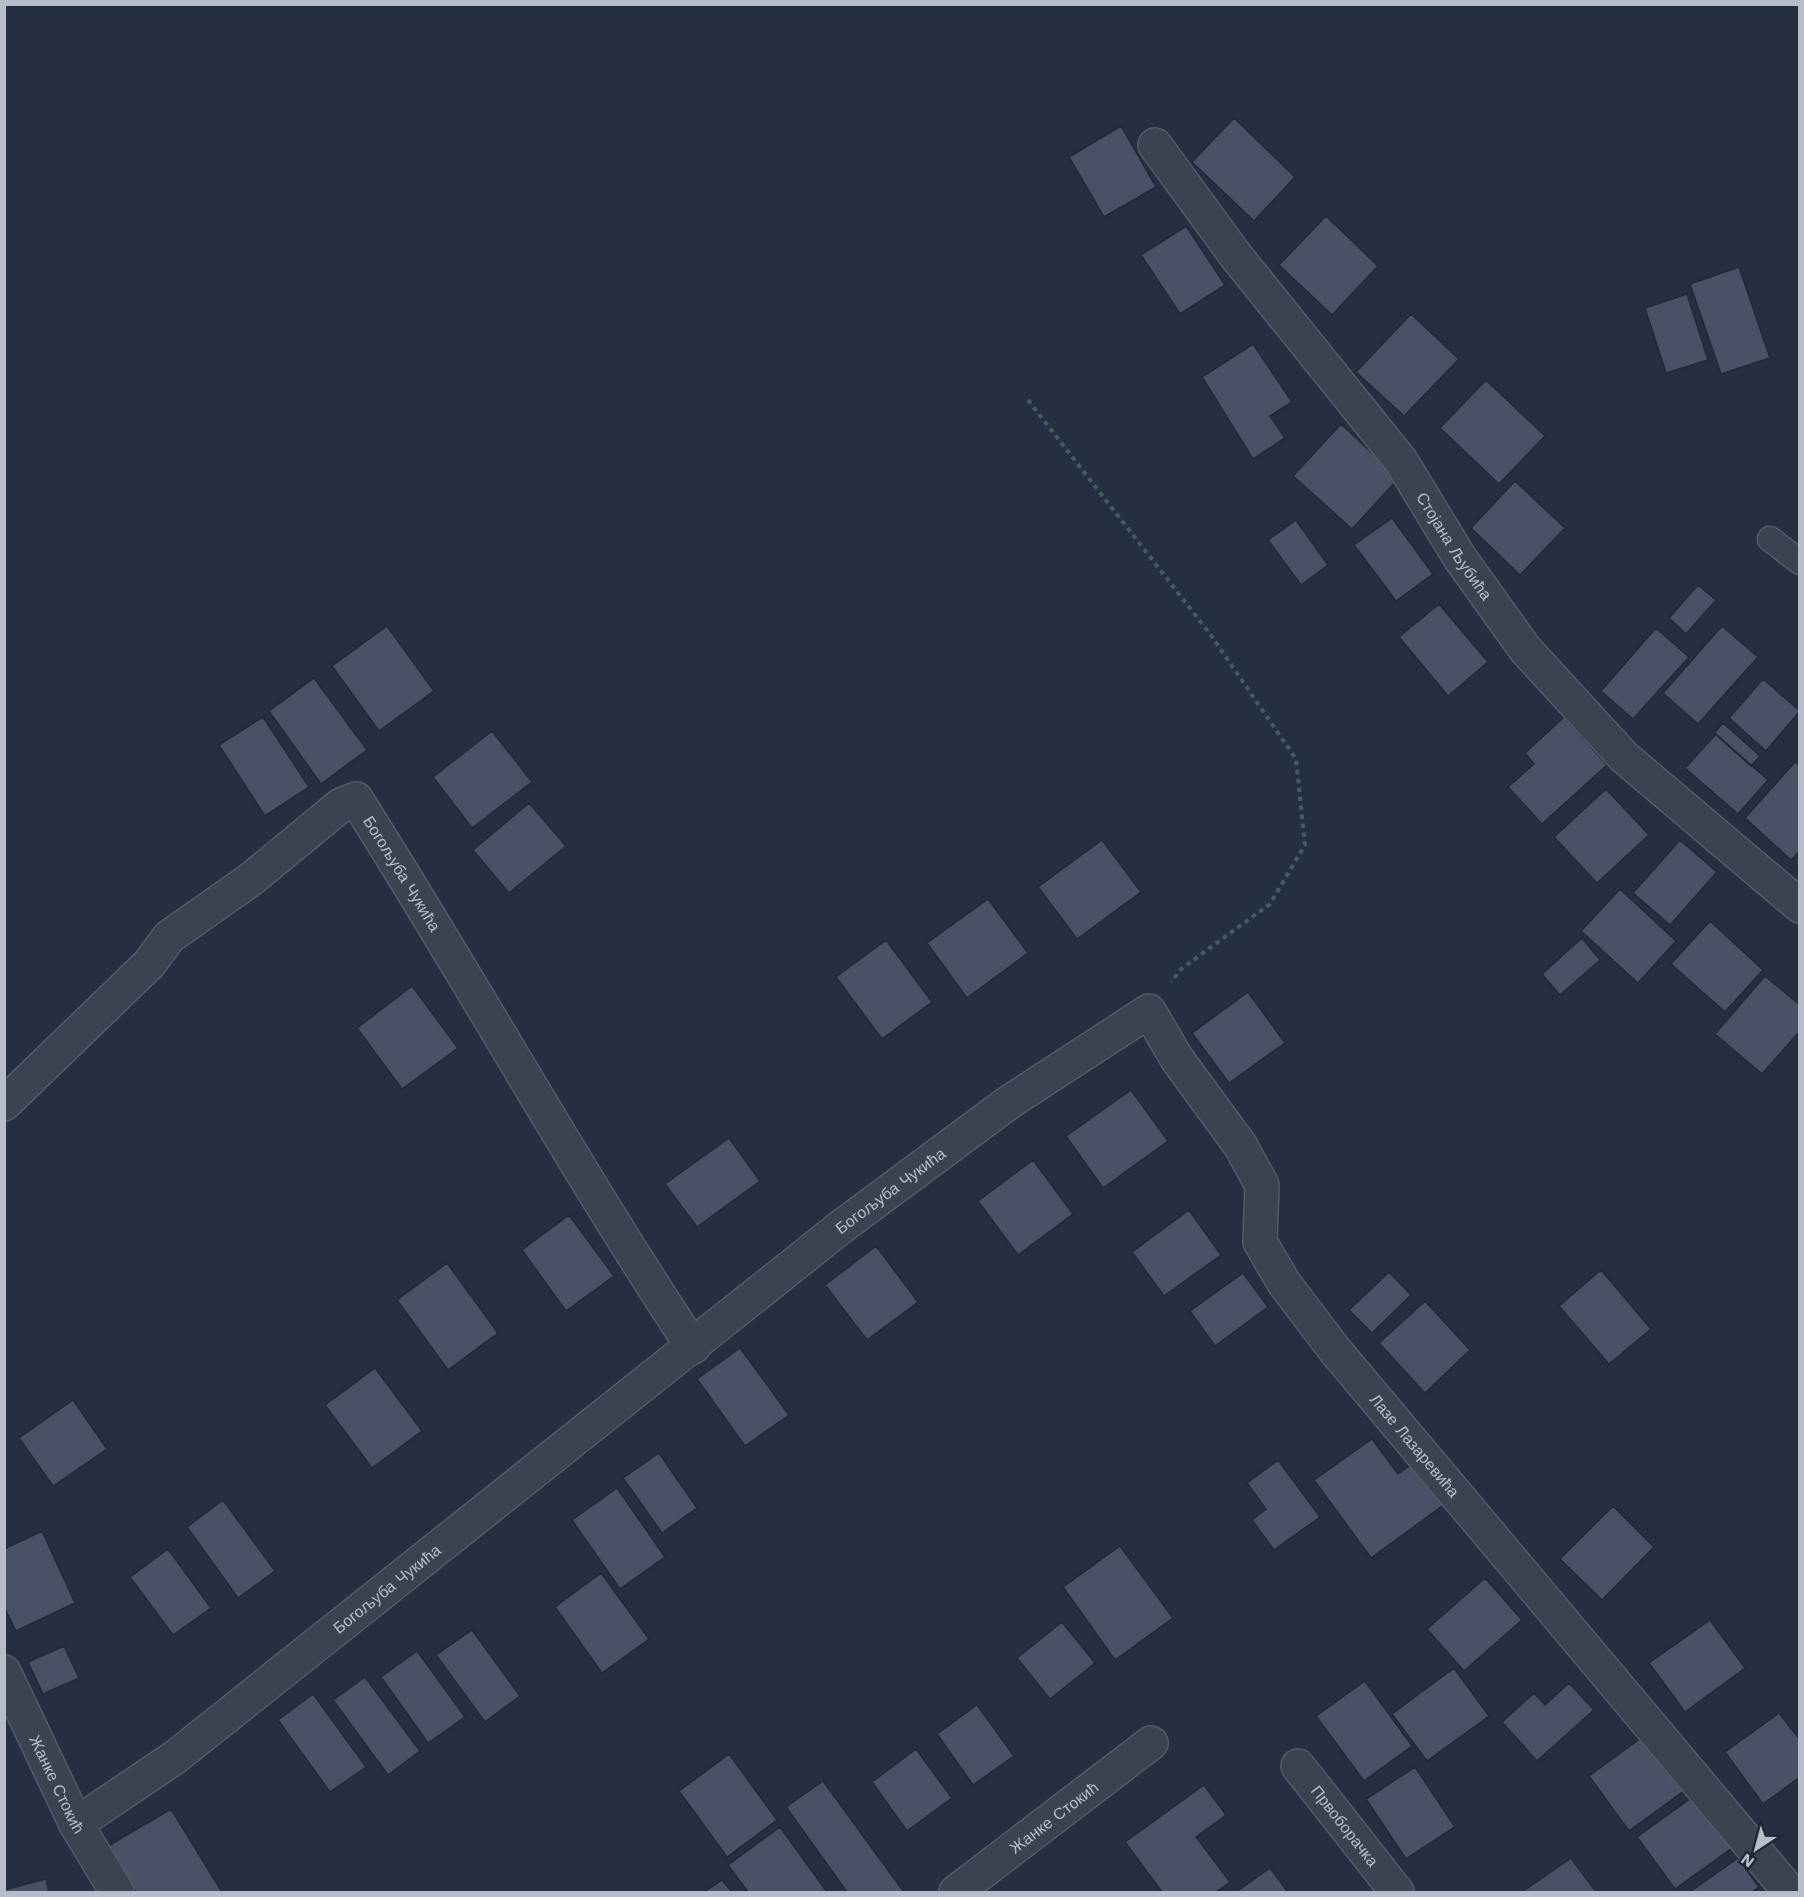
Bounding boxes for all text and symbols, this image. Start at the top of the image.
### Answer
street label: Стојана Љубића [1413,489,1496,604]
street label: Богољуба Чукића [360,812,445,935]
street label: Богољуба Чукића [832,1143,949,1237]
street label: Лазе Лазаревића [1366,1390,1464,1501]
street label: Богољуба Чукића [329,1540,444,1637]
street label: Жанке Стокић [26,1732,89,1837]
street label: Жанке Стокић [1006,1777,1102,1857]
street label: Првоборачка [1307,1781,1383,1870]
north arrow [1726,1819,1786,1879]
text: N [1737,1850,1758,1872]

